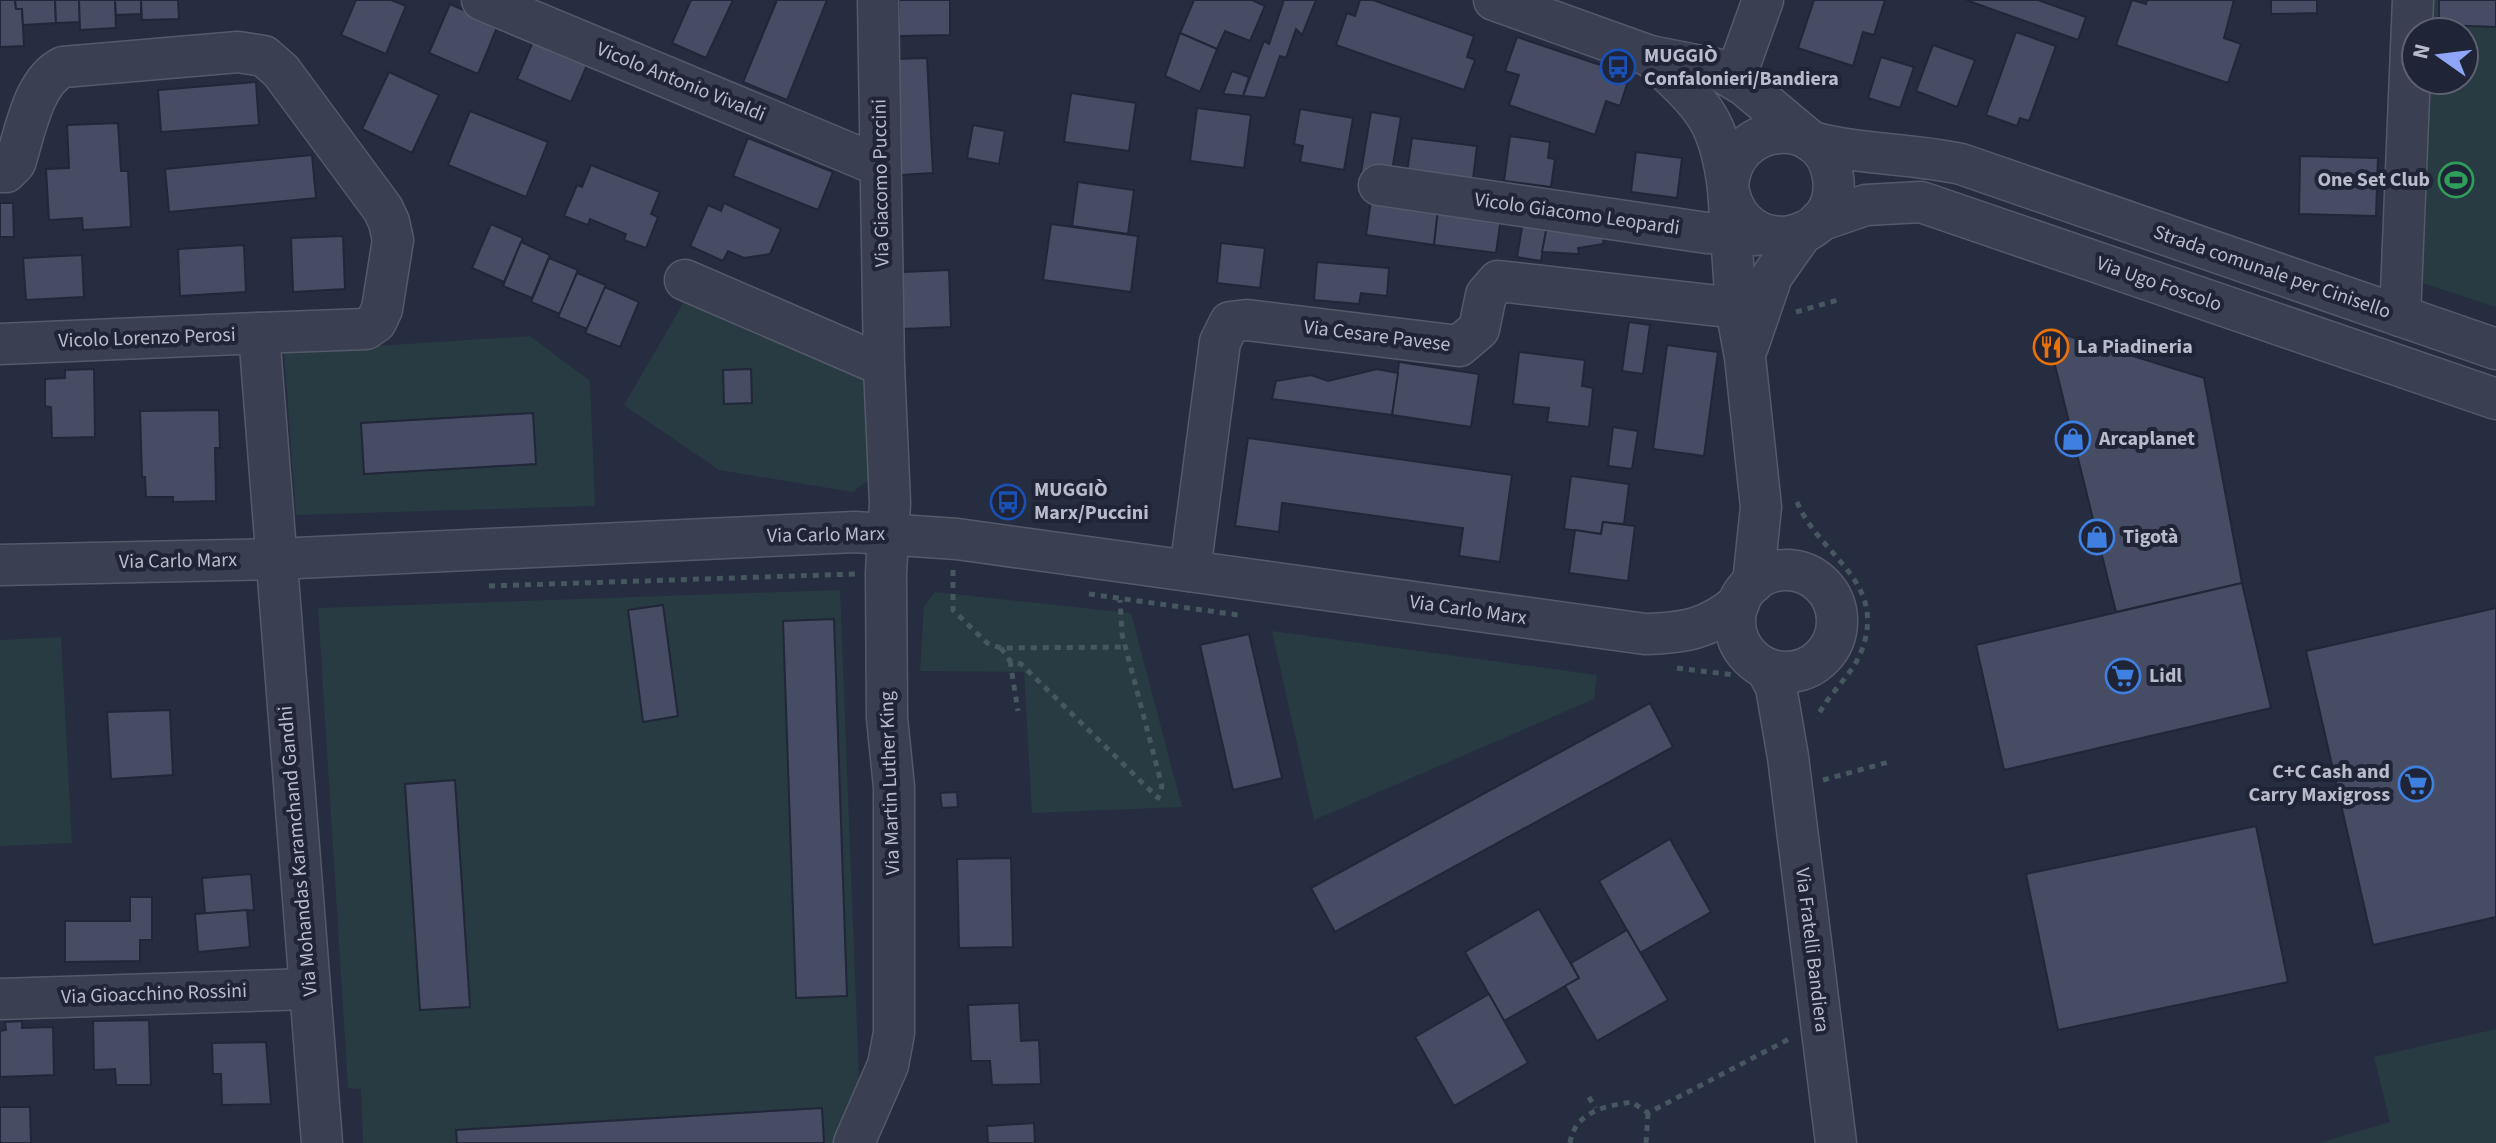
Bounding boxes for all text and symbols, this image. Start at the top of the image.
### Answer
north arrow [2400,16,2480,96]
street label: Vicolo Antonio Vivaldi [592,35,770,129]
text: N [2404,40,2439,62]
place label: MUGGIÒ Confalonieri/Bandiera [1644,42,1839,93]
bus stop icon: MUGGIÒ Confalonieri/Bandiera [1599,48,1637,86]
street label: Via Giacomo Puccini [866,99,896,267]
sports icon: One Set Club [2437,161,2475,199]
place label: One Set Club [2317,166,2430,194]
street label: Vicolo Giacomo Leopardi [1473,186,1681,242]
street label: Strada comunale per Cinisello [2150,218,2394,326]
street label: Via Ugo Foscolo [2093,249,2225,319]
street label: Via Cesare Pavese [1302,313,1452,359]
street label: Vicolo Lorenzo Perosi [58,321,236,355]
restaurant icon: La Piadineria [2032,328,2070,366]
place label: La Piadineria [2077,333,2193,361]
shop icon: Arcaplanet [2054,420,2092,458]
place label: Arcaplanet [2098,425,2195,453]
place label: MUGGIÒ Marx/Puccini [1034,476,1149,527]
bus stop icon: MUGGIÒ Marx/Puccini [989,483,1027,521]
shop icon: Tigotà [2078,518,2116,556]
street label: Via Carlo Marx [767,520,885,550]
place label: Tigotà [2123,523,2178,551]
street label: Via Carlo Marx [119,546,237,576]
street label: Via Carlo Marx [1408,588,1529,632]
supermarket icon: Lidl [2104,657,2142,695]
place label: Lidl [2149,662,2182,690]
street label: Via Martin Luther King [873,691,907,875]
street label: Via Mohandas Karamchand Gandhi [271,705,325,997]
place label: C+C Cash and Carry Maxigross [2249,758,2390,809]
supermarket icon: C+C Cash and Carry Maxigross [2397,765,2435,803]
street label: Via Fratelli Bandiera [1788,866,1836,1034]
street label: Via Gioacchino Rossini [61,977,247,1011]

